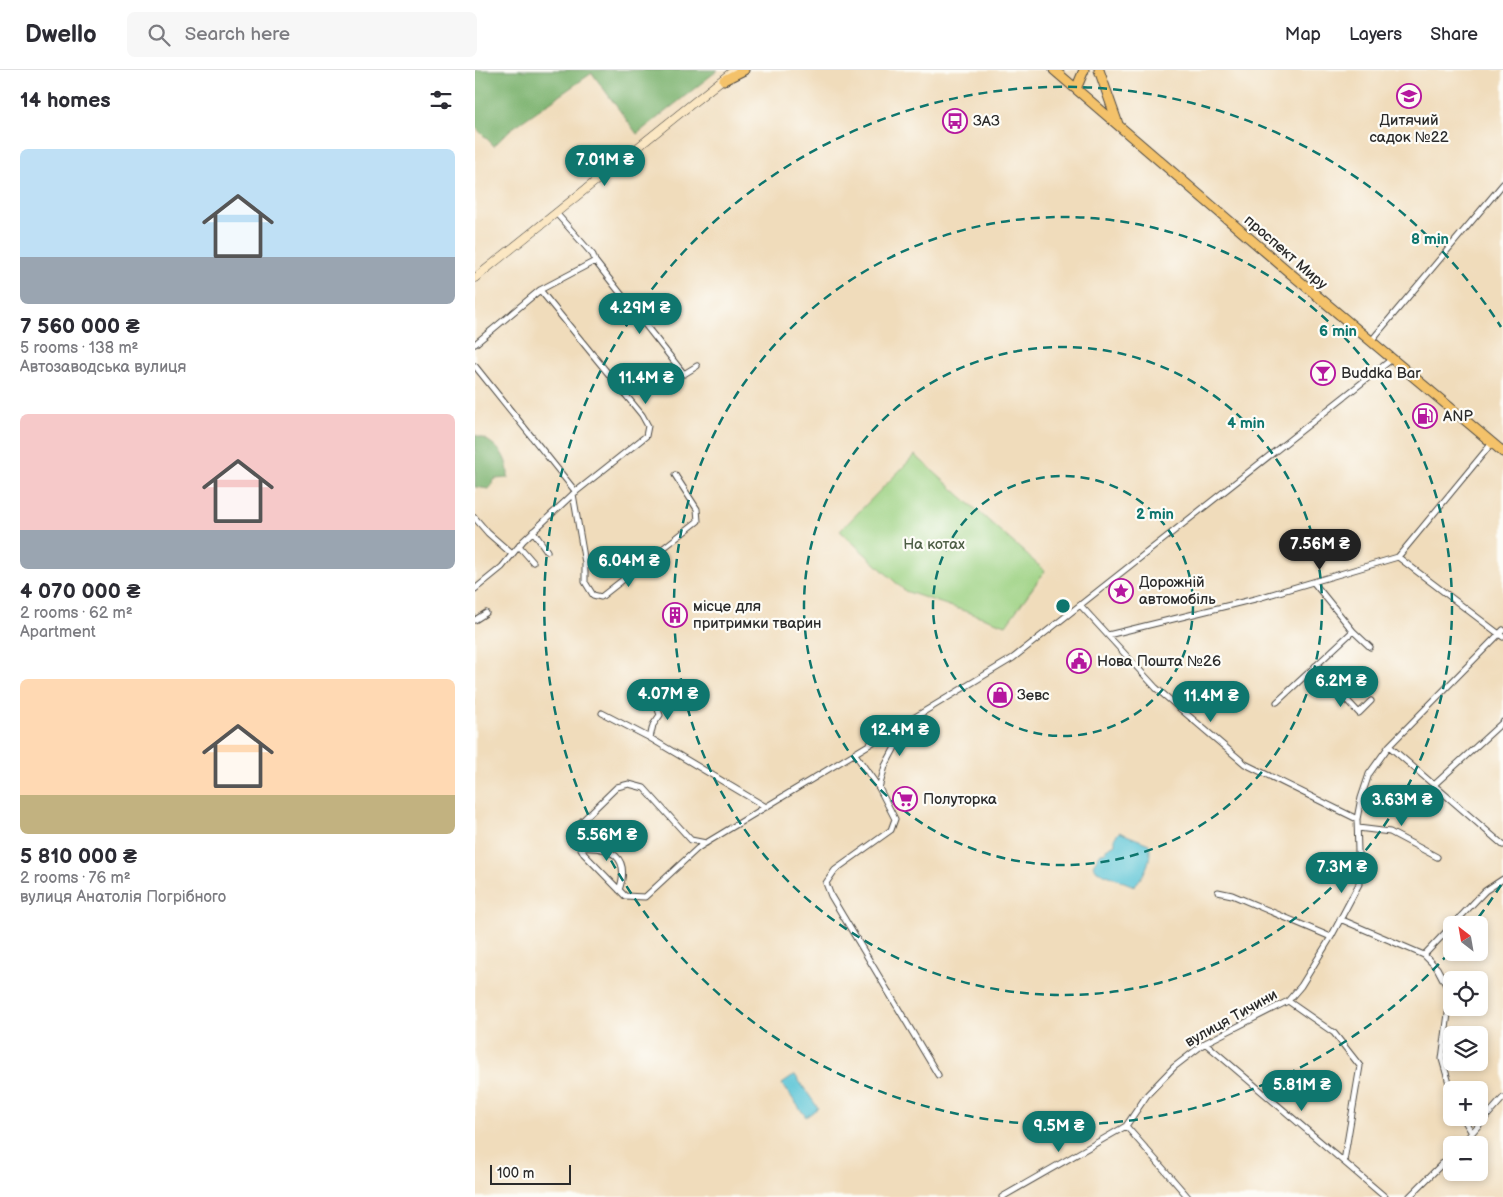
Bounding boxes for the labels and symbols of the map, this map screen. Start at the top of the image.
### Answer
school or university icon: Дитячий садок №22 [1396,83,1422,109]
bus stop icon: ЗАЗ [942,108,968,134]
place label: Дитячий садок №22 [1369,111,1449,147]
place label: ЗАЗ [973,112,1000,131]
pin: 7.01M ₴ [559,144,651,187]
street label: проспект Миру [1240,211,1331,294]
text: 8 min [1411,230,1449,249]
pin: 4.29M ₴ [594,292,686,335]
text: 6 min [1319,322,1357,341]
bar icon: Buddka Bar [1310,360,1336,386]
pin: 11.4M ₴ [600,362,692,405]
place label: Buddka Bar [1341,364,1421,383]
fuel station icon: ANP [1412,403,1438,429]
place label: ANP [1443,407,1473,426]
text: 4 min [1227,414,1265,433]
text: 2 min [1136,505,1174,524]
pin: 7.56M ₴ [1274,528,1366,571]
park label: На котах [903,535,965,554]
pin: 6.04M ₴ [583,546,675,588]
place label: Дорожній автомобіль [1139,573,1216,609]
place icon: Дорожній автомобіль [1108,578,1134,604]
place label: місце для притримки тварин [693,597,822,633]
centre of rings [1054,597,1072,615]
building icon: місце для притримки тварин [662,602,688,628]
public building icon: Нова Пошта №26 [1066,648,1092,674]
place label: Нова Пошта №26 [1097,652,1221,671]
pin: 6.2M ₴ [1300,666,1382,708]
pin: 4.07M ₴ [622,678,714,721]
pin: 11.4M ₴ [1165,680,1257,723]
shop icon: Зевс [987,682,1013,708]
place label: Зевс [1017,686,1050,705]
pin: 12.4M ₴ [854,714,946,757]
pin: 3.63M ₴ [1356,784,1448,827]
supermarket icon: Полуторка [892,786,918,812]
place label: Полуторка [923,790,997,809]
pin: 5.56M ₴ [561,820,653,862]
pin: 7.3M ₴ [1301,852,1383,894]
north arrow [1443,916,1487,961]
street label: вулиця Тичини [1182,985,1281,1052]
pin: 5.81M ₴ [1256,1070,1348,1112]
pin: 9.5M ₴ [1018,1110,1100,1153]
scale bar [490,1162,571,1185]

